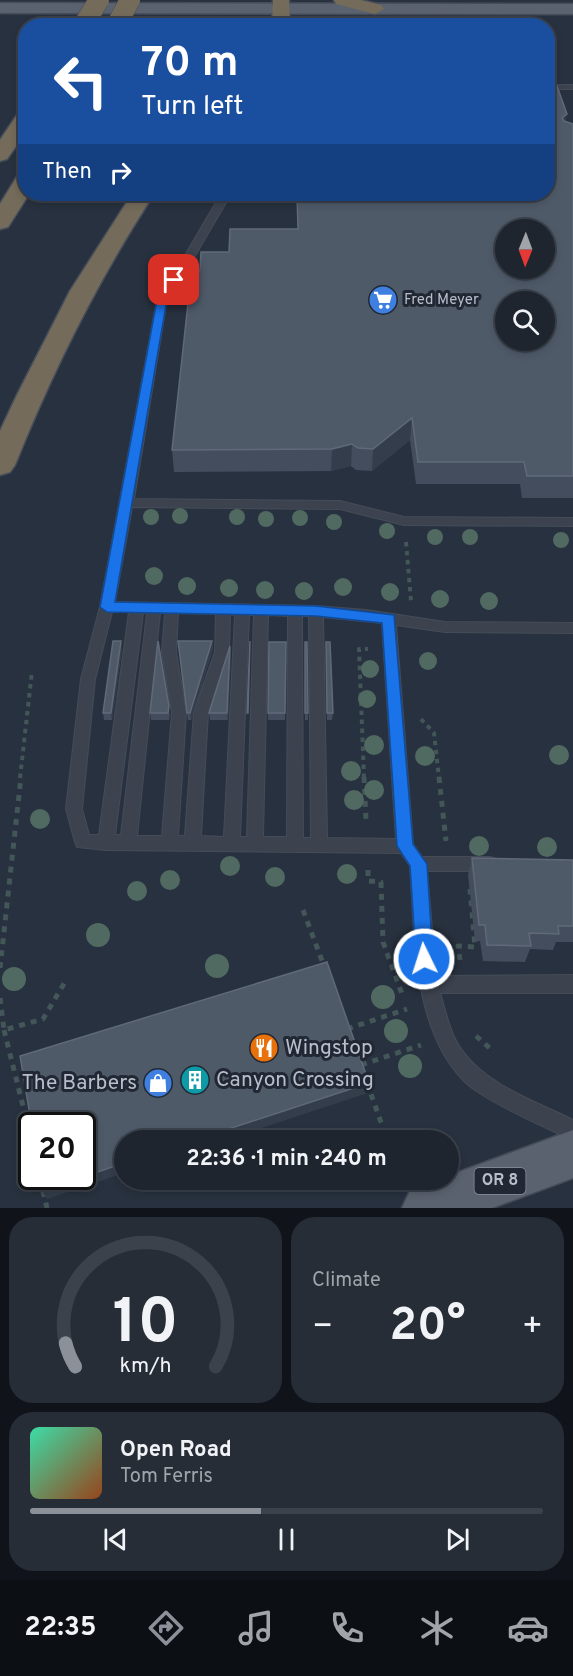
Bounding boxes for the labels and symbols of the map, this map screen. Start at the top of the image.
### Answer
north arrow [495,219,555,279]
pin [148,254,199,305]
supermarket icon: Fred Meyer [367,284,399,316]
place label: Fred Meyer [404,291,479,310]
position arrow [392,927,456,991]
restaurant icon: Wingstop [248,1032,280,1064]
place label: Wingstop [285,1035,373,1062]
building icon: Canyon Crossing [179,1064,211,1096]
shop icon: The Barbers [142,1067,174,1099]
place label: Canyon Crossing [216,1067,374,1094]
place label: The Barbers [22,1070,137,1097]
speed limit sign: 20 [18,1112,96,1190]
road number: OR 8 [474,1168,526,1194]

